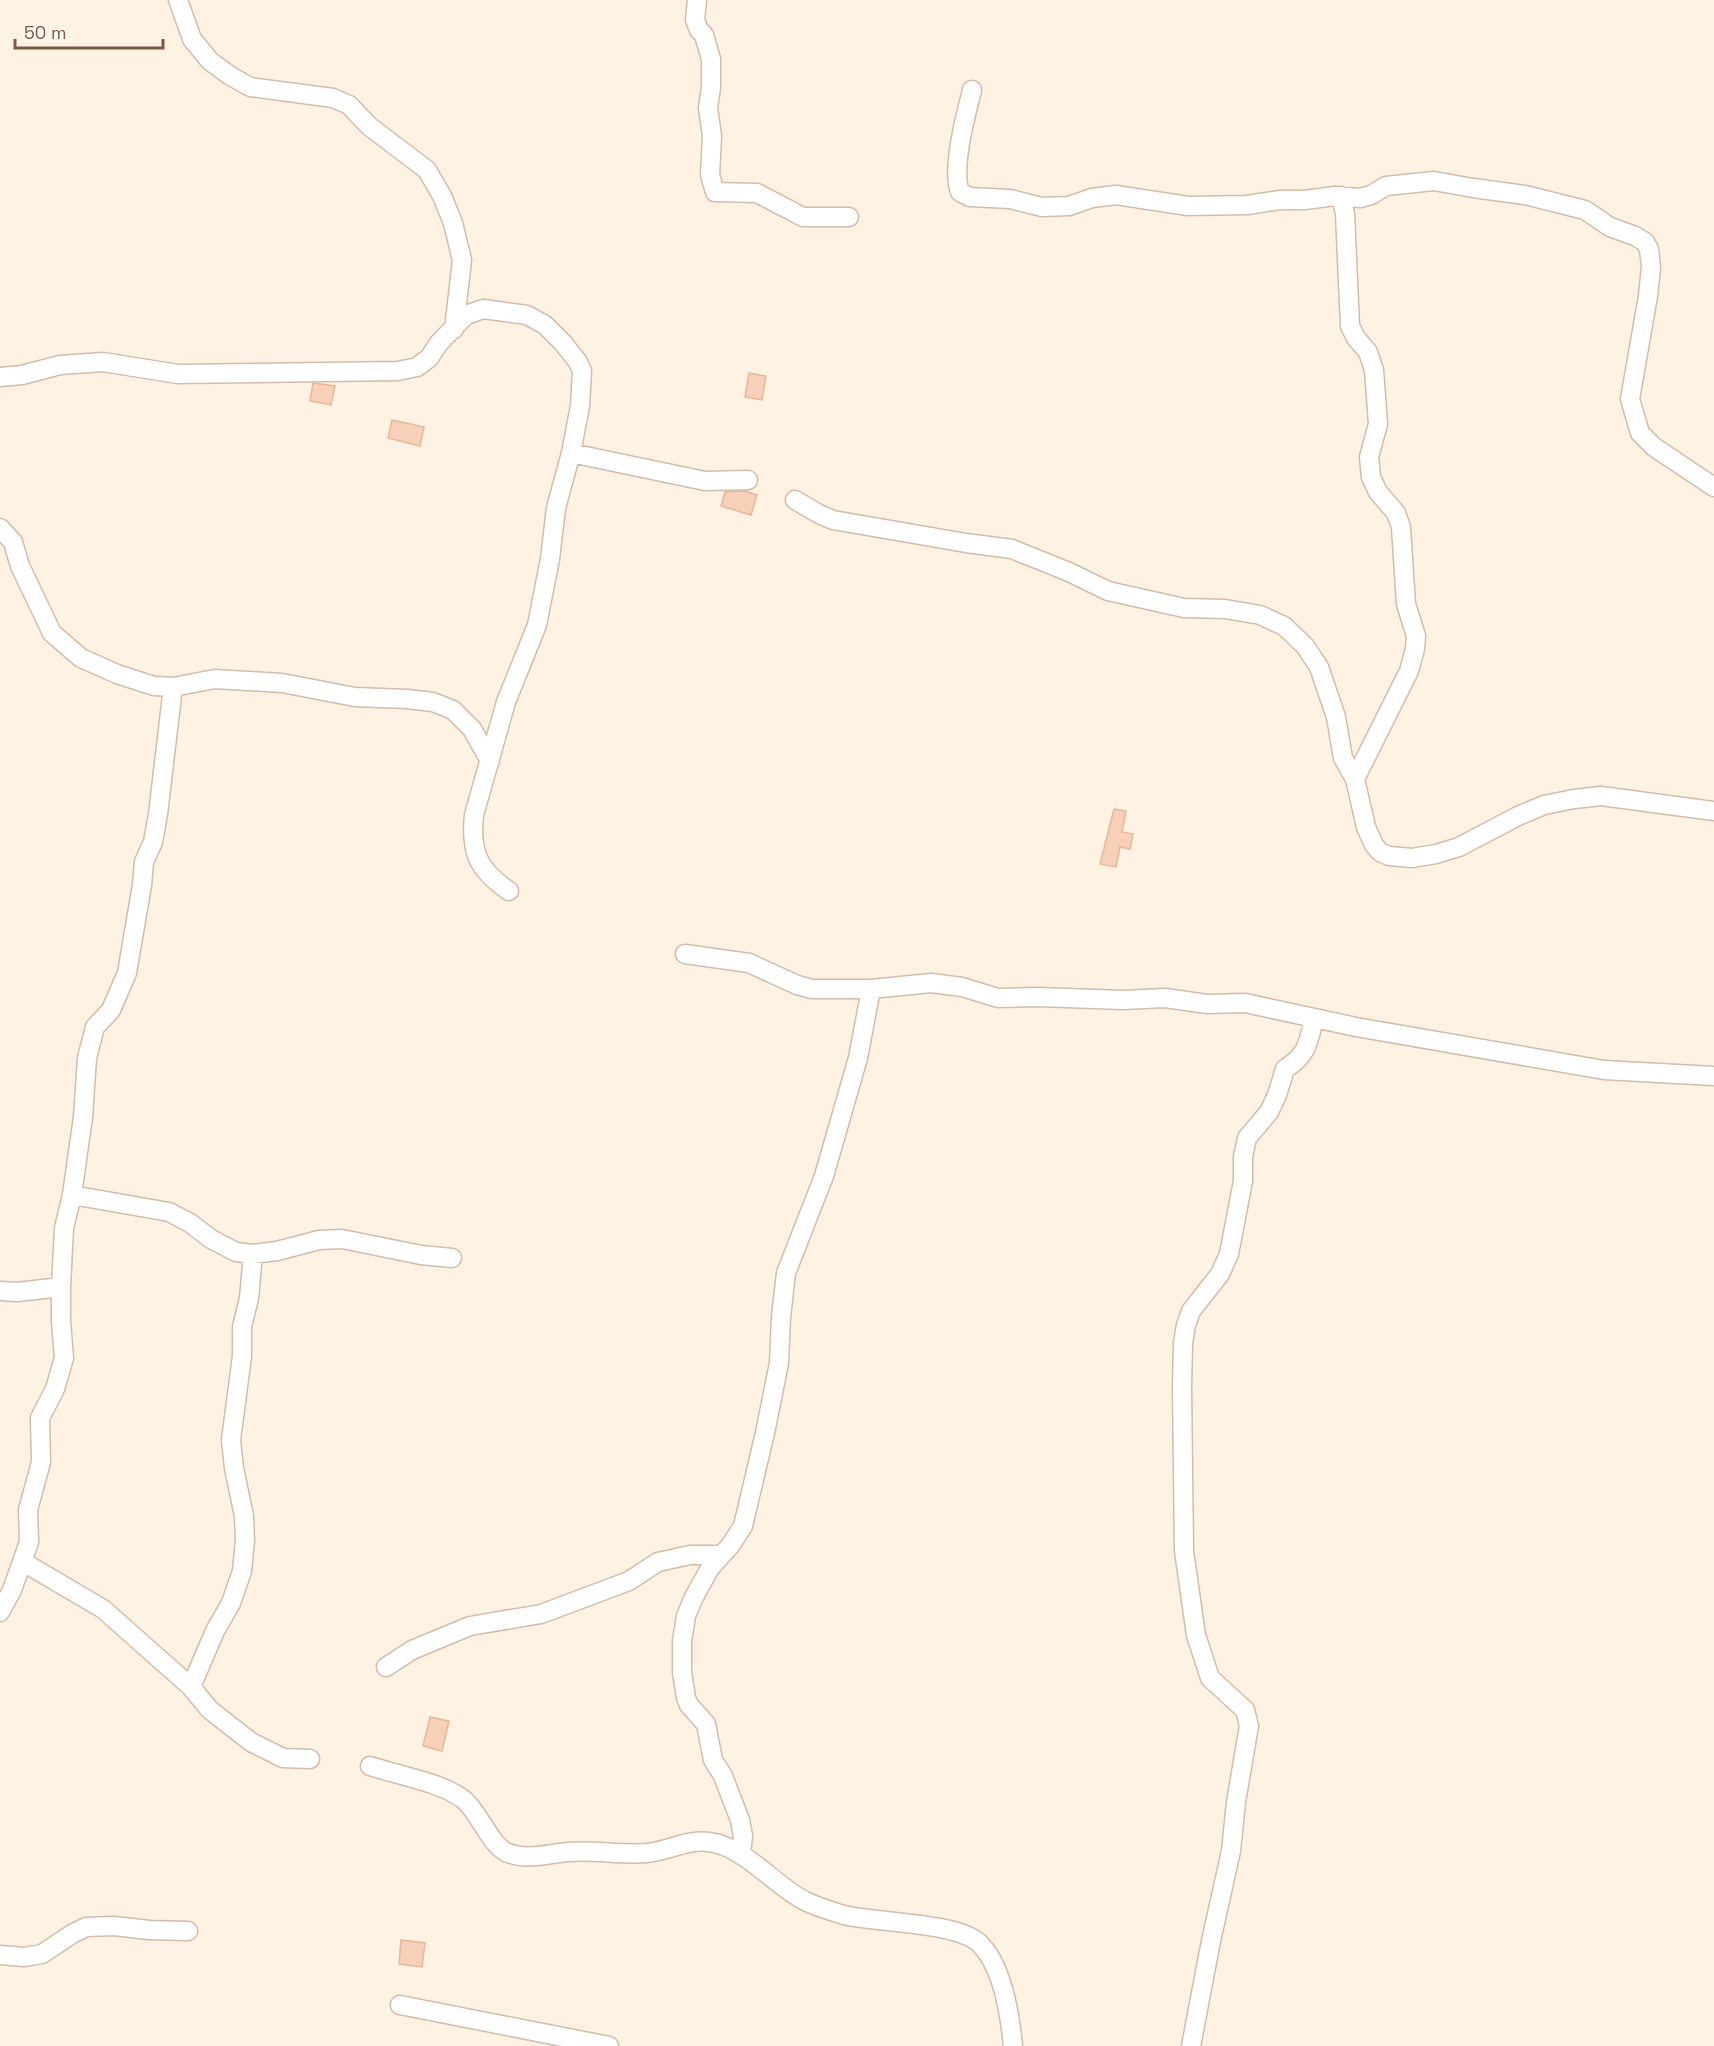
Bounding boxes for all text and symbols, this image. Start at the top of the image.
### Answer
scale bar [15,12,164,50]
text: 50 m [24,21,66,44]

